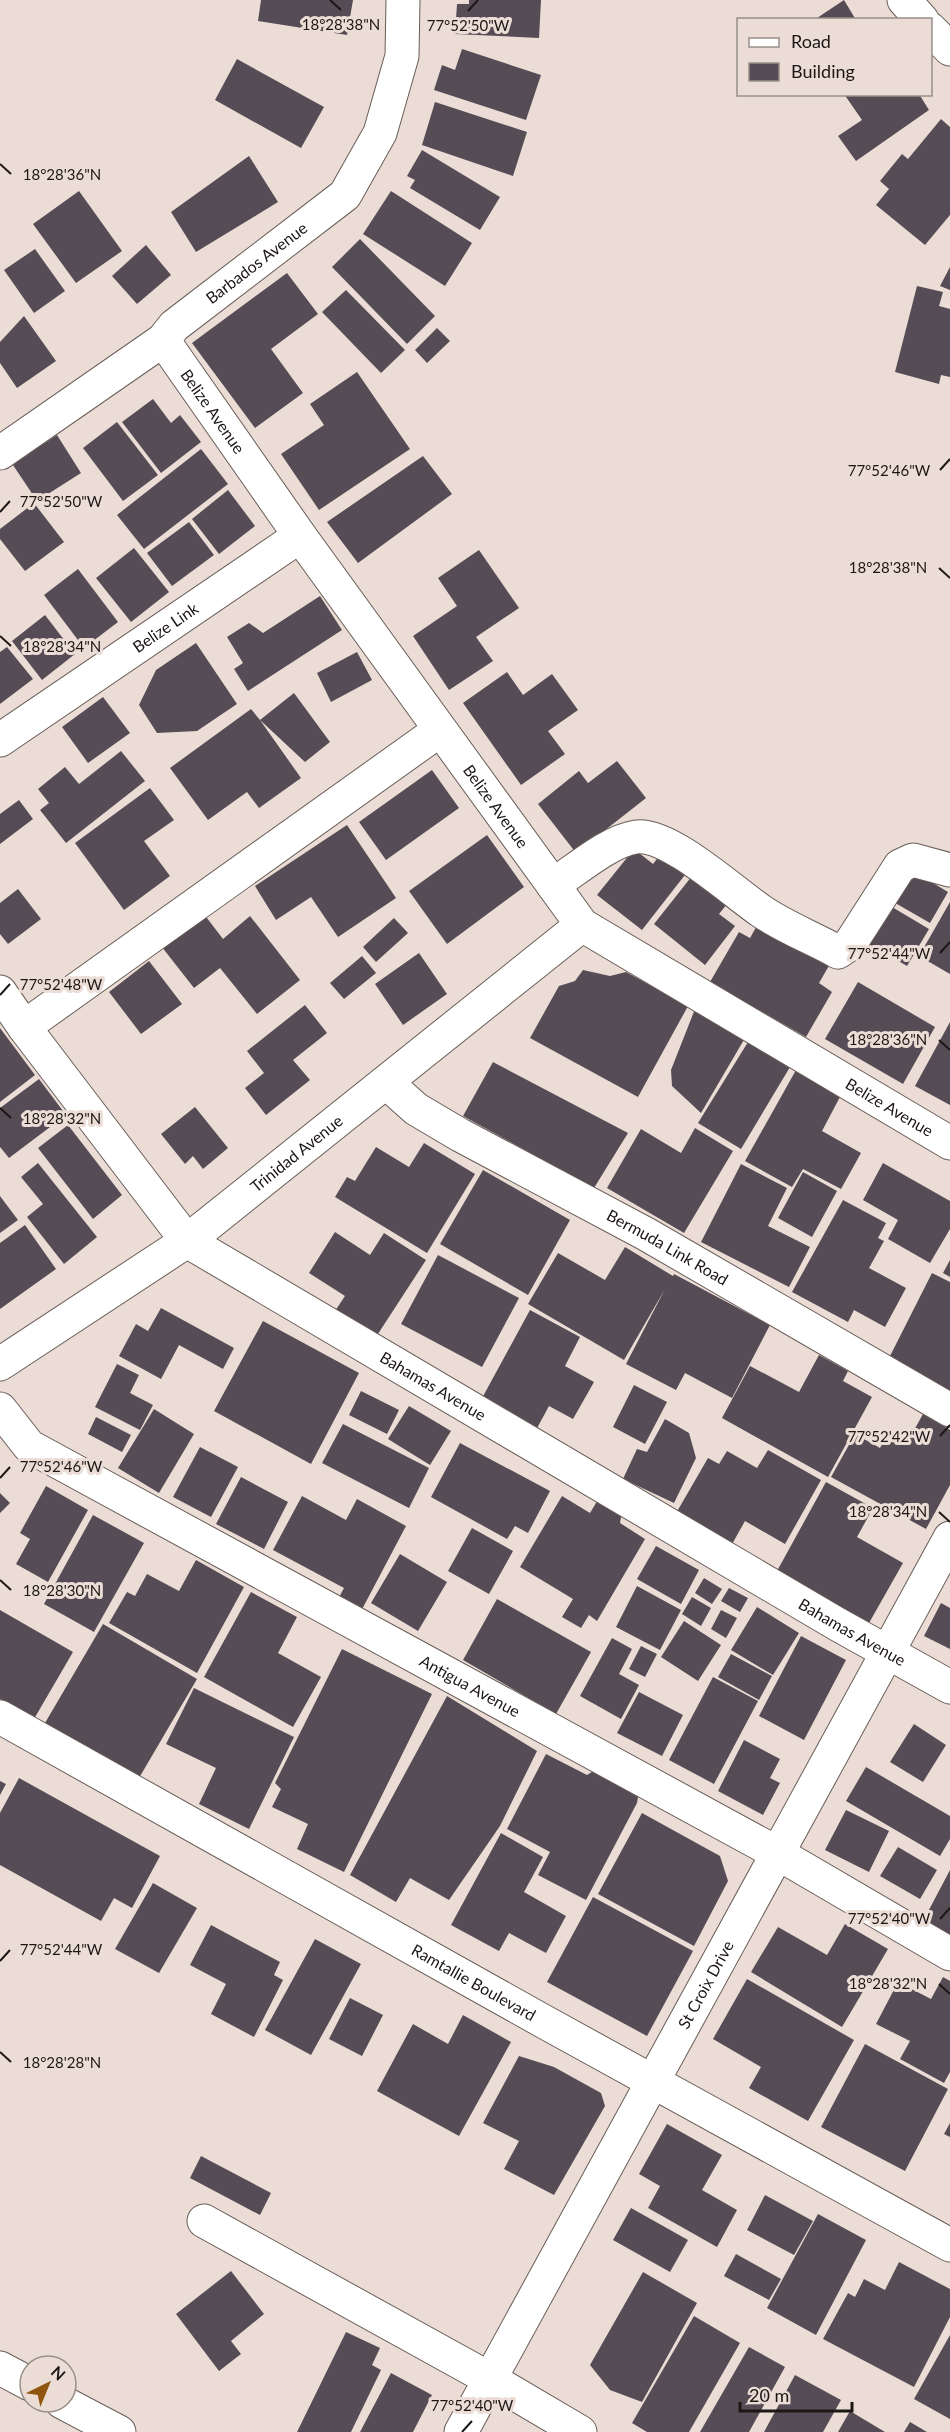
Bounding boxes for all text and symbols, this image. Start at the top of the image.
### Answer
text: 18°28'38"N [302,15,380,33]
text: 77°52'50"W [427,16,510,34]
legend [737,18,932,96]
text: Road [791,30,831,52]
text: Building [791,60,855,82]
text: 18°28'36"N [23,165,101,183]
street label: Barbados Avenue [202,218,311,307]
street label: Belize Avenue [177,365,249,457]
text: 77°52'46"W [848,461,931,479]
text: 77°52'50"W [20,492,103,510]
text: 18°28'38"N [849,558,927,576]
street label: Belize Link [129,598,202,656]
text: 18°28'34"N [23,637,101,655]
street label: Belize Avenue [460,761,533,851]
text: 77°52'44"W [848,944,931,962]
text: 77°52'48"W [20,975,103,993]
text: 18°28'36"N [849,1030,927,1048]
street label: Belize Avenue [843,1073,937,1140]
text: 18°28'32"N [23,1109,101,1127]
street label: Trinidad Avenue [246,1110,346,1196]
street label: Bermuda Link Road [604,1205,732,1289]
street label: Bahamas Avenue [377,1347,490,1424]
text: 77°52'42"W [848,1427,931,1445]
text: 77°52'46"W [20,1457,103,1475]
text: 18°28'34"N [849,1502,927,1520]
text: 18°28'30"N [23,1581,101,1599]
street label: Bahamas Avenue [796,1594,909,1669]
street label: Antigua Avenue [417,1651,524,1720]
text: 77°52'40"W [848,1909,931,1927]
street label: St Croix Drive [674,1937,737,2032]
text: 77°52'44"W [20,1940,103,1958]
street label: Ramtallie Boulevard [409,1940,539,2024]
text: 18°28'32"N [849,1974,927,1992]
text: 18°28'28"N [23,2053,101,2071]
north arrow [18,2354,78,2414]
text: N [48,2362,70,2384]
scale bar [740,2375,852,2413]
text: 20 m [749,2384,789,2406]
text: 77°52'40"W [431,2396,514,2414]

